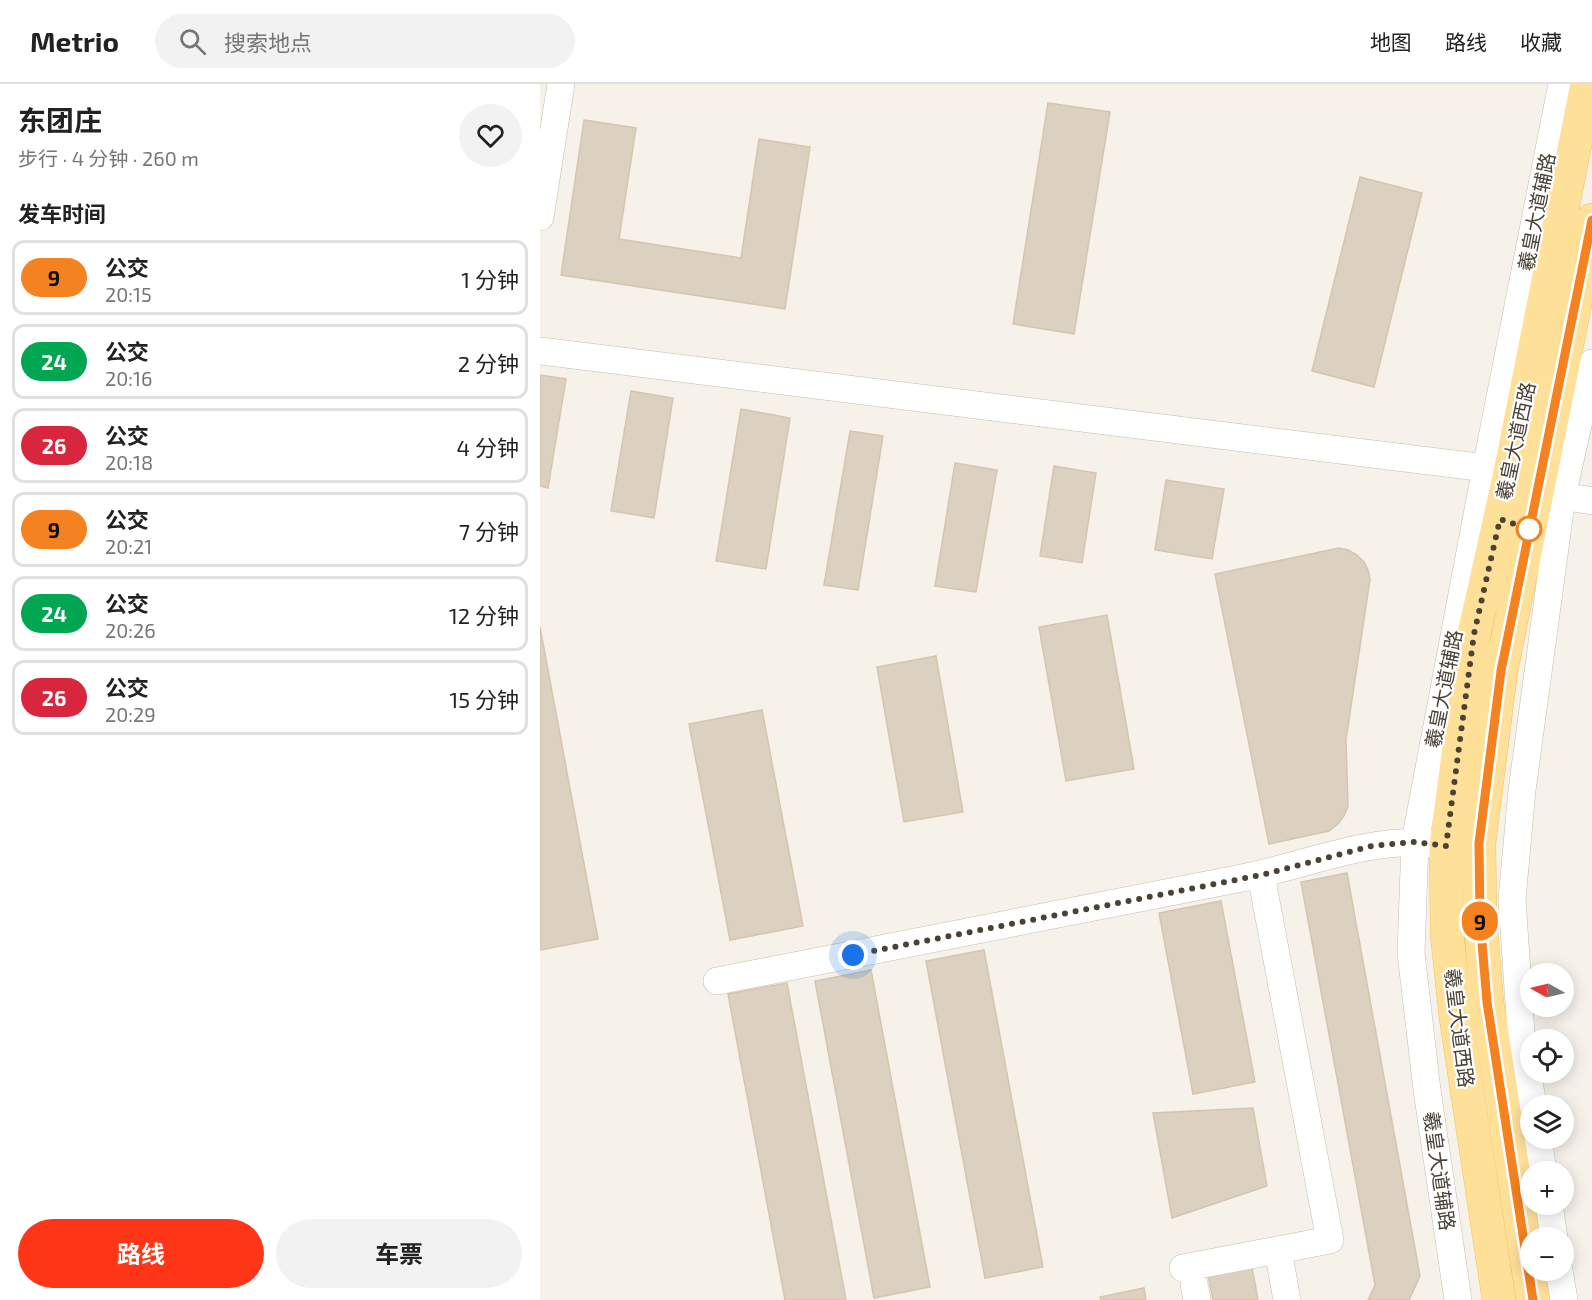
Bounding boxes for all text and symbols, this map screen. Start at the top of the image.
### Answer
search box [155,14,575,68]
text: Metrio [30,24,119,58]
icon: search [176,25,209,58]
text: 搜索地点 [224,29,312,55]
text: 地图 [1370,29,1412,54]
text: 路线 [1445,29,1487,54]
text: 收藏 [1520,29,1562,54]
text: 东团庄 [18,103,102,137]
button: heart [459,104,522,167]
text: 步行 · 4 分钟 · 260 m [18,146,199,170]
street label: 羲皇大道辅路 [1513,151,1559,273]
text: 发车时间 [18,200,106,226]
text: 公交 [105,254,149,280]
text: 9 [48,265,60,290]
text: 1 分钟 [461,266,519,292]
text: 20:15 [105,282,152,306]
text: 公交 [105,338,149,364]
text: 24 [41,349,67,374]
text: 2 分钟 [458,350,519,376]
text: 20:16 [105,366,152,390]
street label: 羲皇大道西路 [1491,380,1539,502]
text: 公交 [105,422,149,448]
text: 26 [42,433,66,458]
text: 4 分钟 [457,434,519,460]
text: 20:18 [105,450,153,474]
text: 公交 [105,506,149,532]
unlabelled marker [1516,516,1542,542]
text: 9 [48,517,60,542]
text: 7 分钟 [459,518,519,544]
text: 20:21 [105,534,152,558]
text: 公交 [105,590,149,616]
text: 24 [41,601,67,626]
text: 12 分钟 [449,602,519,628]
text: 20:26 [105,618,156,642]
street label: 羲皇大道辅路 [1420,628,1466,750]
text: 公交 [105,674,149,700]
text: 26 [42,685,66,710]
text: 15 分钟 [450,686,519,712]
text: 20:29 [105,702,156,726]
line badge: 9 [1460,902,1500,940]
text: 9 [1474,909,1486,934]
your location [838,940,868,970]
north arrow [1520,963,1574,1017]
map controls [1520,963,1574,1281]
street label: 羲皇大道西路 [1441,967,1479,1089]
button: locate [1520,1029,1574,1083]
button: layers [1520,1095,1574,1149]
street label: 羲皇大道辅路 [1420,1110,1460,1232]
button: + [1520,1161,1574,1215]
button: 路线 [18,1219,264,1288]
button: 车票 [276,1219,522,1288]
button: − [1520,1227,1574,1281]

